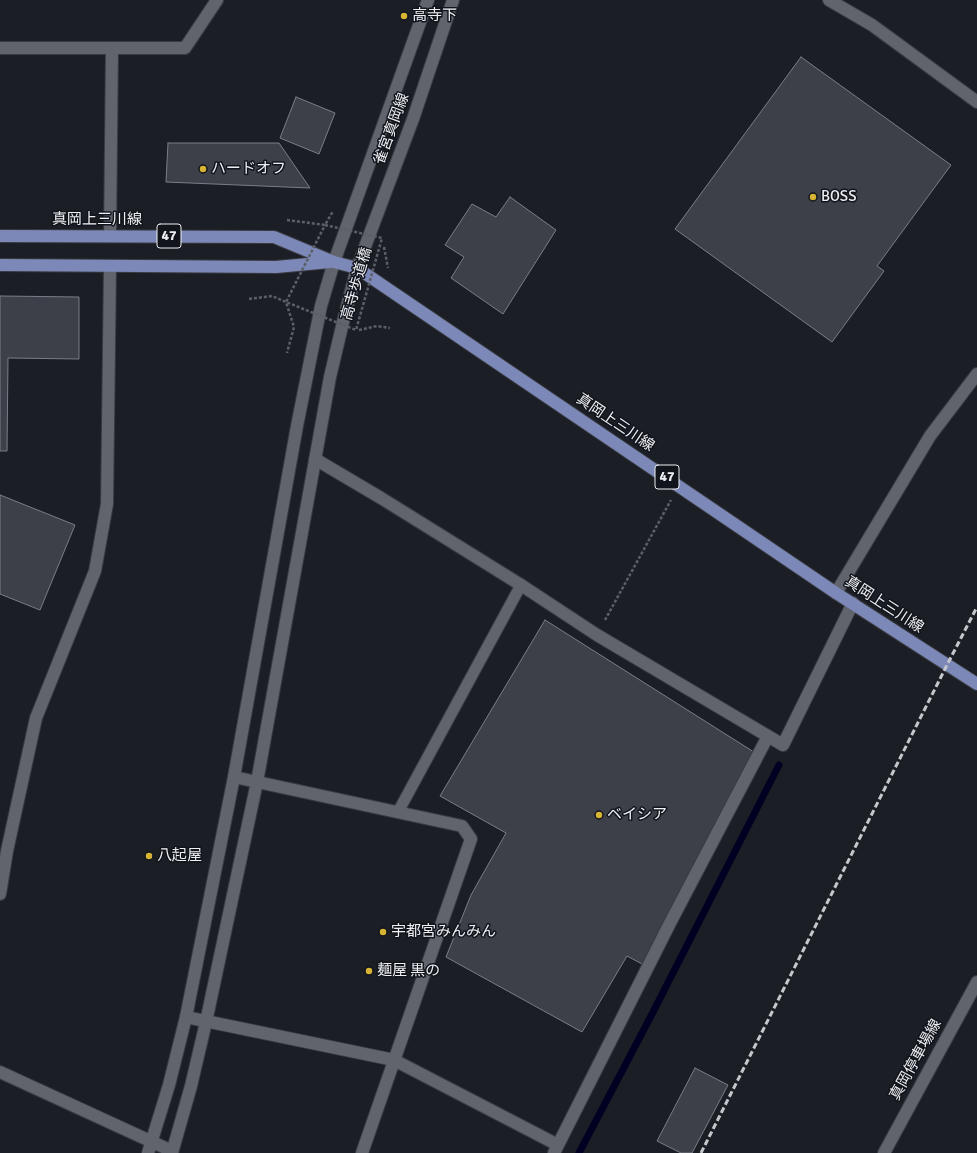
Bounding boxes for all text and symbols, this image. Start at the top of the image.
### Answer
place label: 高寺下 [412,7,457,25]
marker: 高寺下 [399,11,409,21]
street label: 雀宮真岡線 [371,91,413,167]
place label: ハードオフ [211,160,286,178]
marker: ハードオフ [198,164,208,174]
place label: BOSS [821,188,857,206]
marker: BOSS [808,192,818,202]
street label: 真岡上三川線 [52,211,142,229]
road number: 47 [157,224,181,248]
street label: 高寺歩道橋 [338,245,376,323]
street label: 真岡上三川線 [573,390,657,456]
road number: 47 [655,465,679,489]
street label: 真岡上三川線 [841,573,927,637]
place label: ベイシア [607,806,667,824]
marker: ベイシア [594,810,604,820]
place label: 八起屋 [157,847,202,865]
marker: 八起屋 [144,851,154,861]
place label: 宇都宮みんみん [391,923,496,941]
marker: 宇都宮みんみん [378,927,388,937]
place label: 麺屋 黒の [377,962,440,980]
marker: 麺屋 黒の [364,966,374,976]
street label: 真岡停車場線 [886,1016,946,1104]

